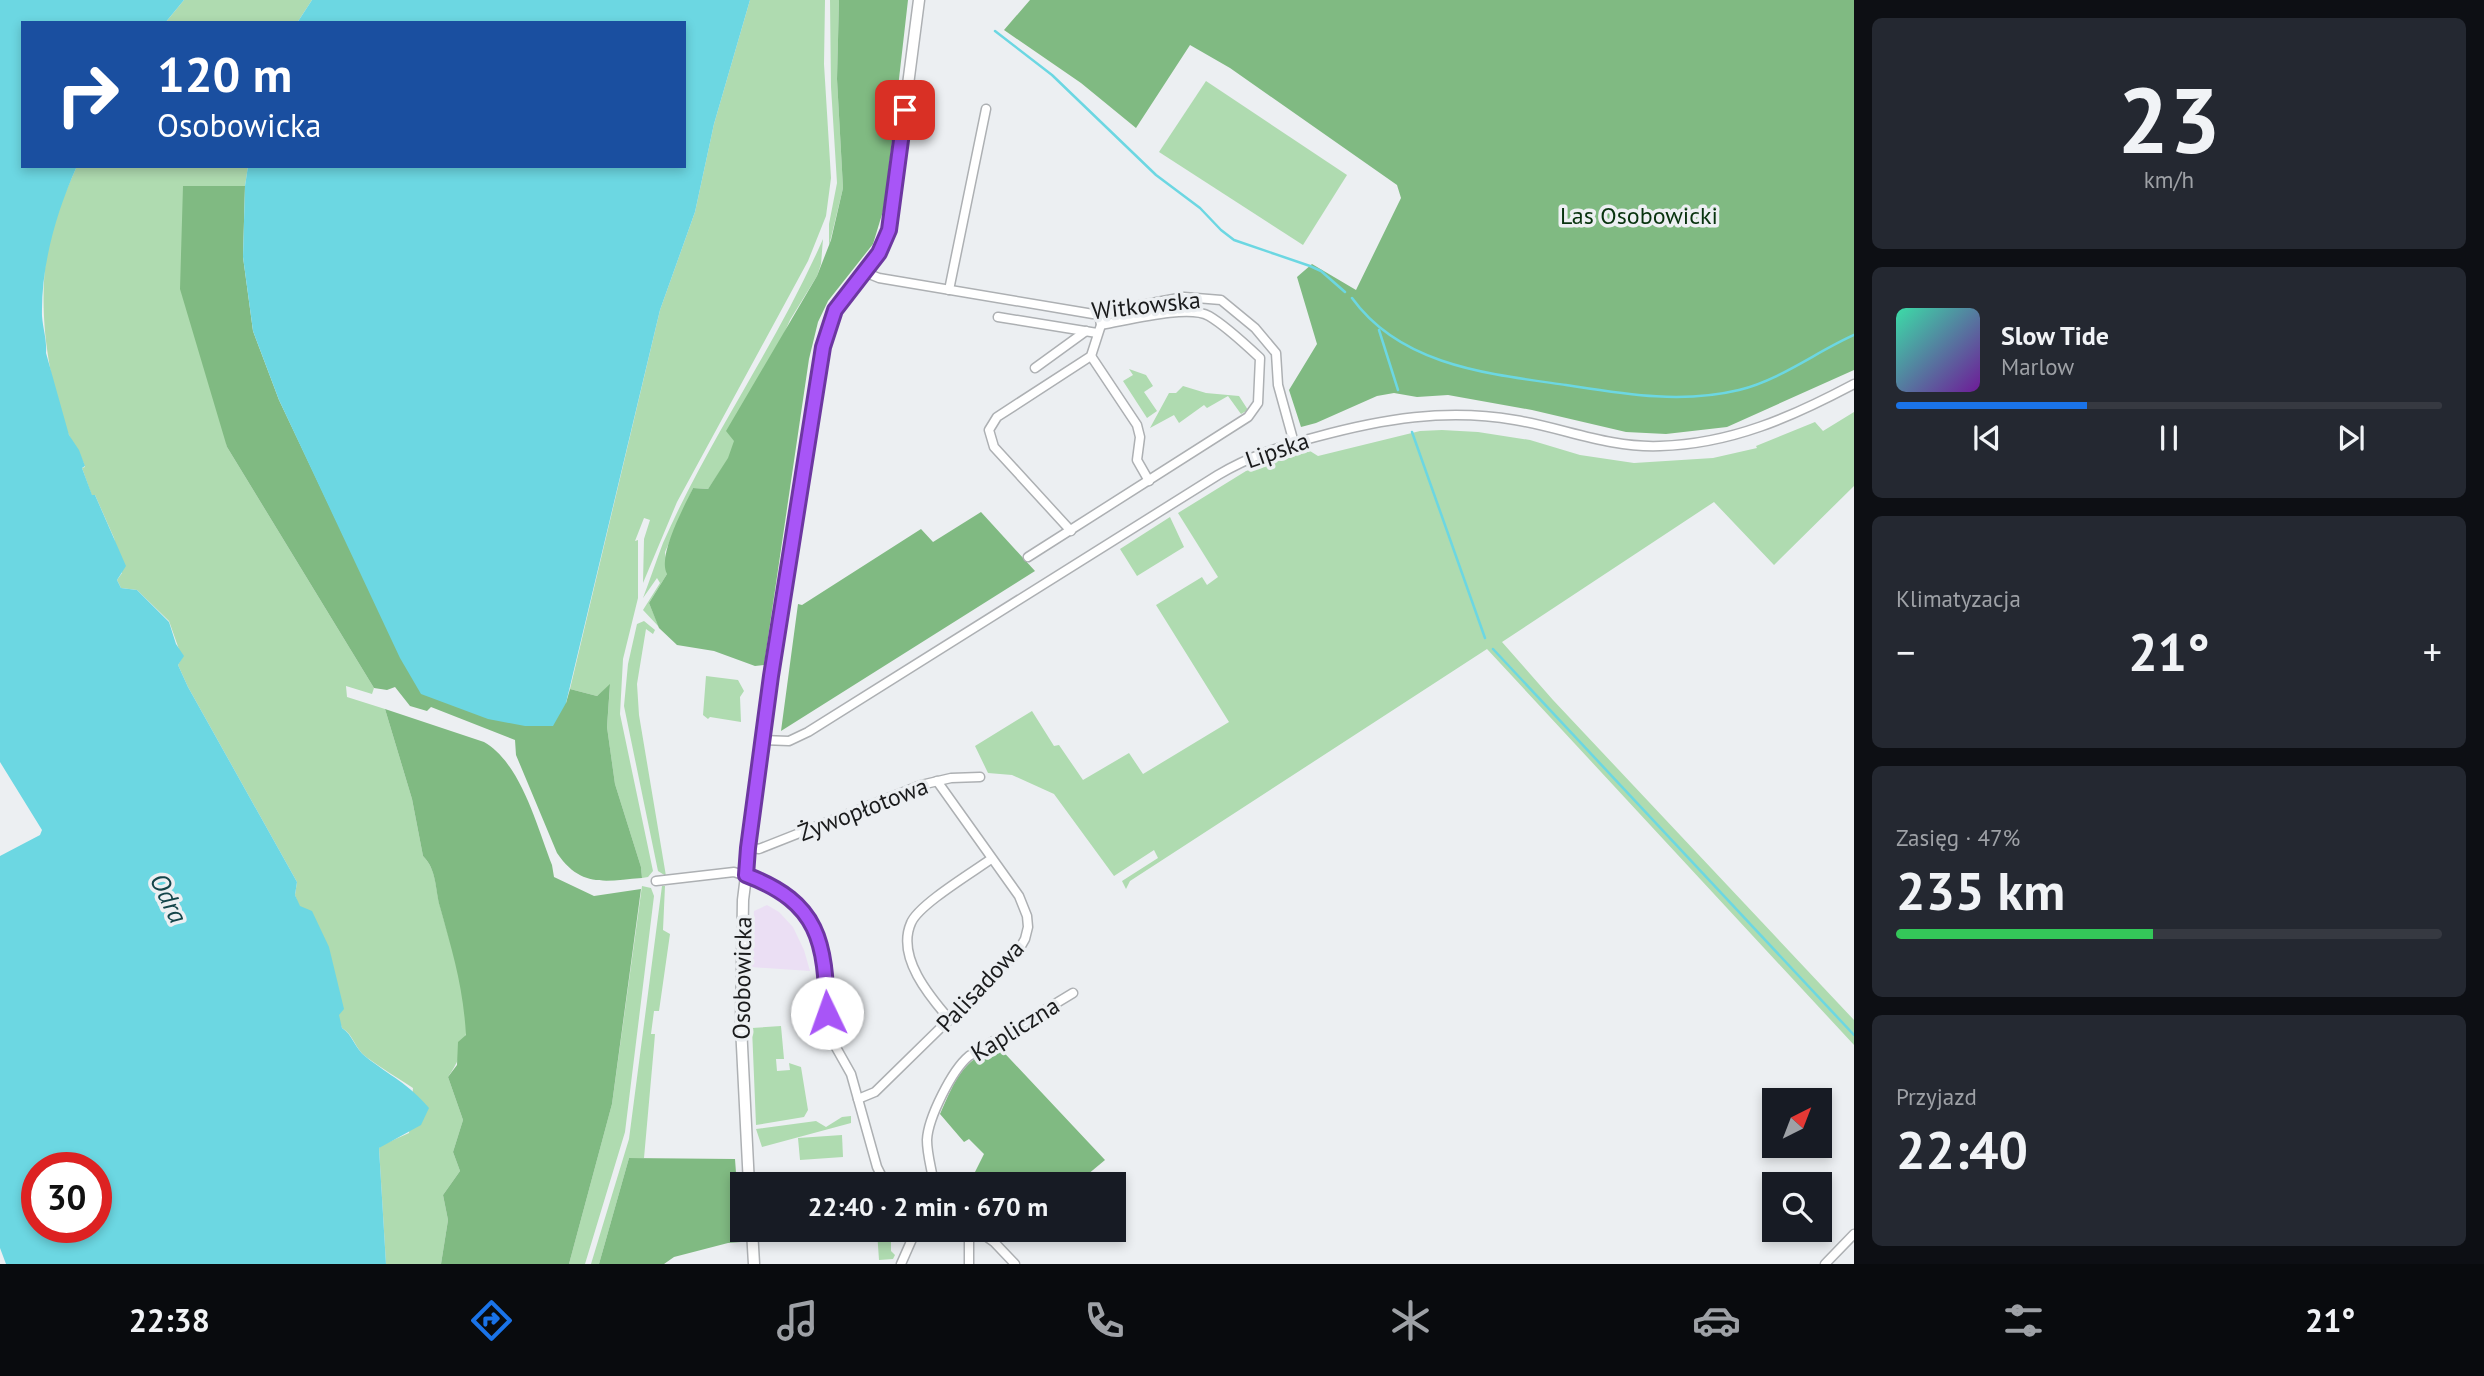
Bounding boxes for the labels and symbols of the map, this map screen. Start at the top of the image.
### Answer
pin [875,80,935,140]
park label: Las Osobowicki [1560,200,1718,231]
street label: Witkowska [1090,284,1202,326]
street label: Lipska [1241,425,1313,475]
street label: Żywopłotowa [794,770,932,848]
water label: Odra [143,868,195,929]
street label: Osobowicka [725,916,759,1040]
street label: Palisadowa [929,933,1031,1039]
position arrow [790,976,864,1050]
street label: Kapliczna [965,990,1065,1068]
north arrow [1762,1088,1832,1158]
speed limit sign: 30 [21,1152,112,1243]

